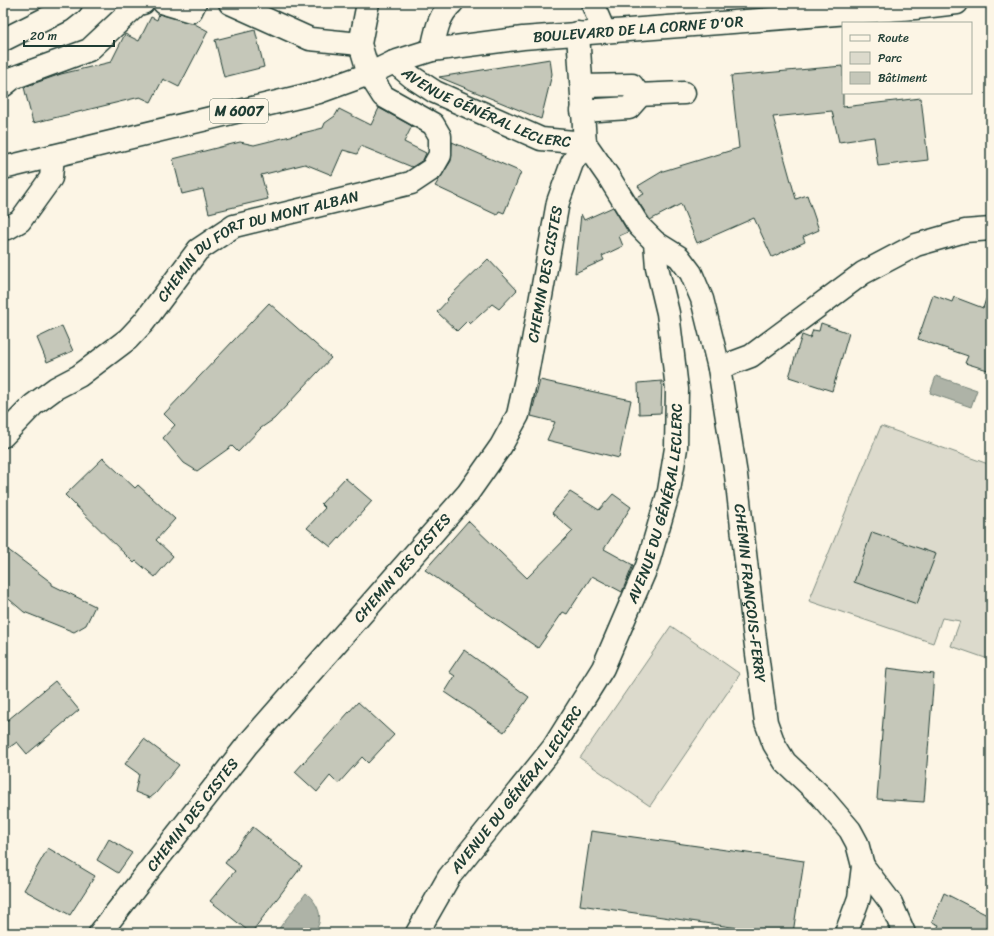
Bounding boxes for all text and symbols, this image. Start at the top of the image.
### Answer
street label: BOULEVARD DE LA CORNE D'OR [532,8,744,50]
scale bar [24,22,114,48]
legend [842,22,972,94]
text: 20 m [30,25,57,47]
text: Route [878,27,909,49]
text: Parc [878,47,902,69]
street label: AVENUE GÉNÉRAL LECLERC [395,60,573,155]
text: Bâtiment [878,67,927,89]
road number: M 6007 [210,99,268,123]
street label: CHEMIN DU FORT DU MONT ALBAN [150,183,362,308]
street label: CHEMIN DES CISTES [520,203,570,345]
street label: AVENUE DU GÉNÉRAL LECLERC [619,403,690,608]
street label: CHEMIN FRANÇOIS-FERRY [726,503,774,685]
street label: CHEMIN DES CISTES [347,507,458,629]
street label: AVENUE DU GÉNÉRAL LECLERC [443,701,589,880]
street label: CHEMIN DES CISTES [139,752,246,877]

